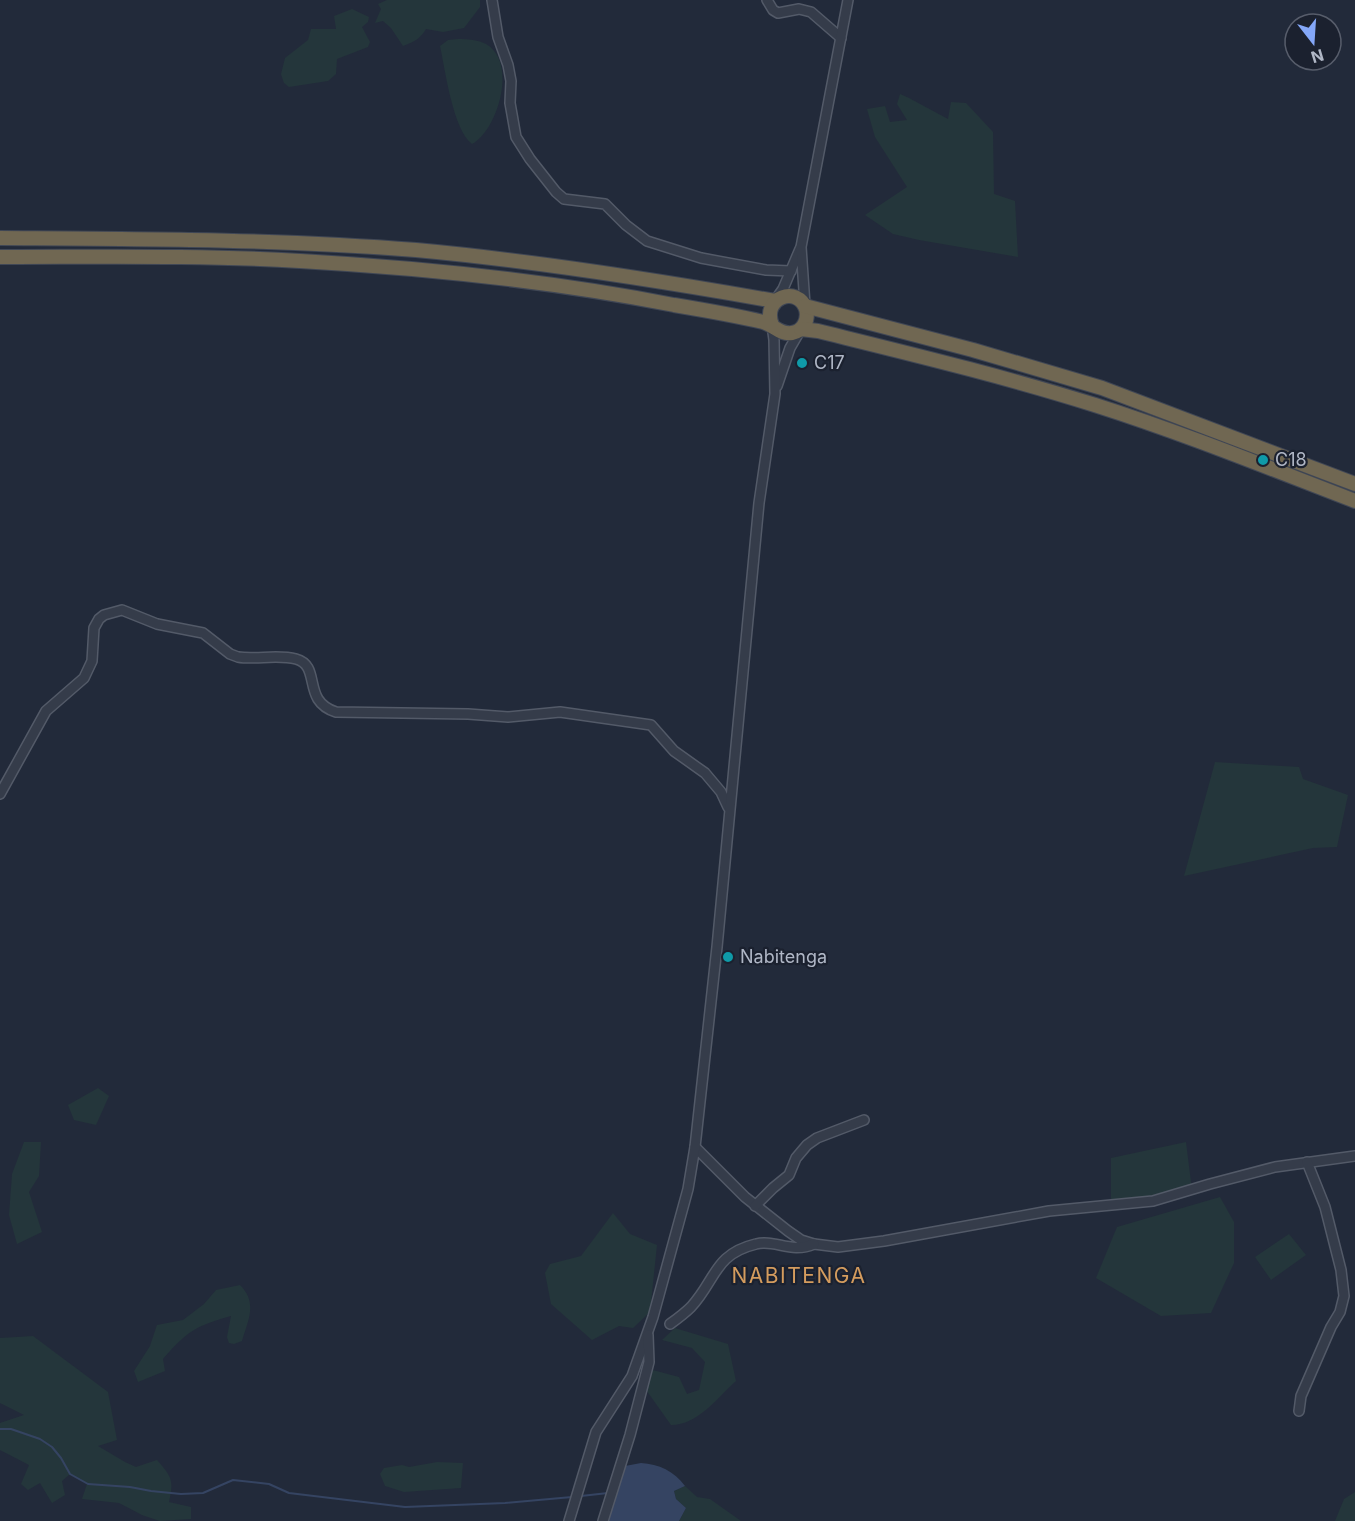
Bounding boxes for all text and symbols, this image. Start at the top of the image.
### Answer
north arrow [1283,12,1343,72]
text: N [1309,45,1326,68]
place label: C17 [814,352,845,373]
marker: C17 [795,356,809,370]
place label: C18 [1275,449,1307,470]
marker: C18 [1256,453,1270,467]
place label: Nabitenga [740,946,827,967]
marker: Nabitenga [721,950,735,964]
district label: NABITENGA [732,1263,866,1288]

